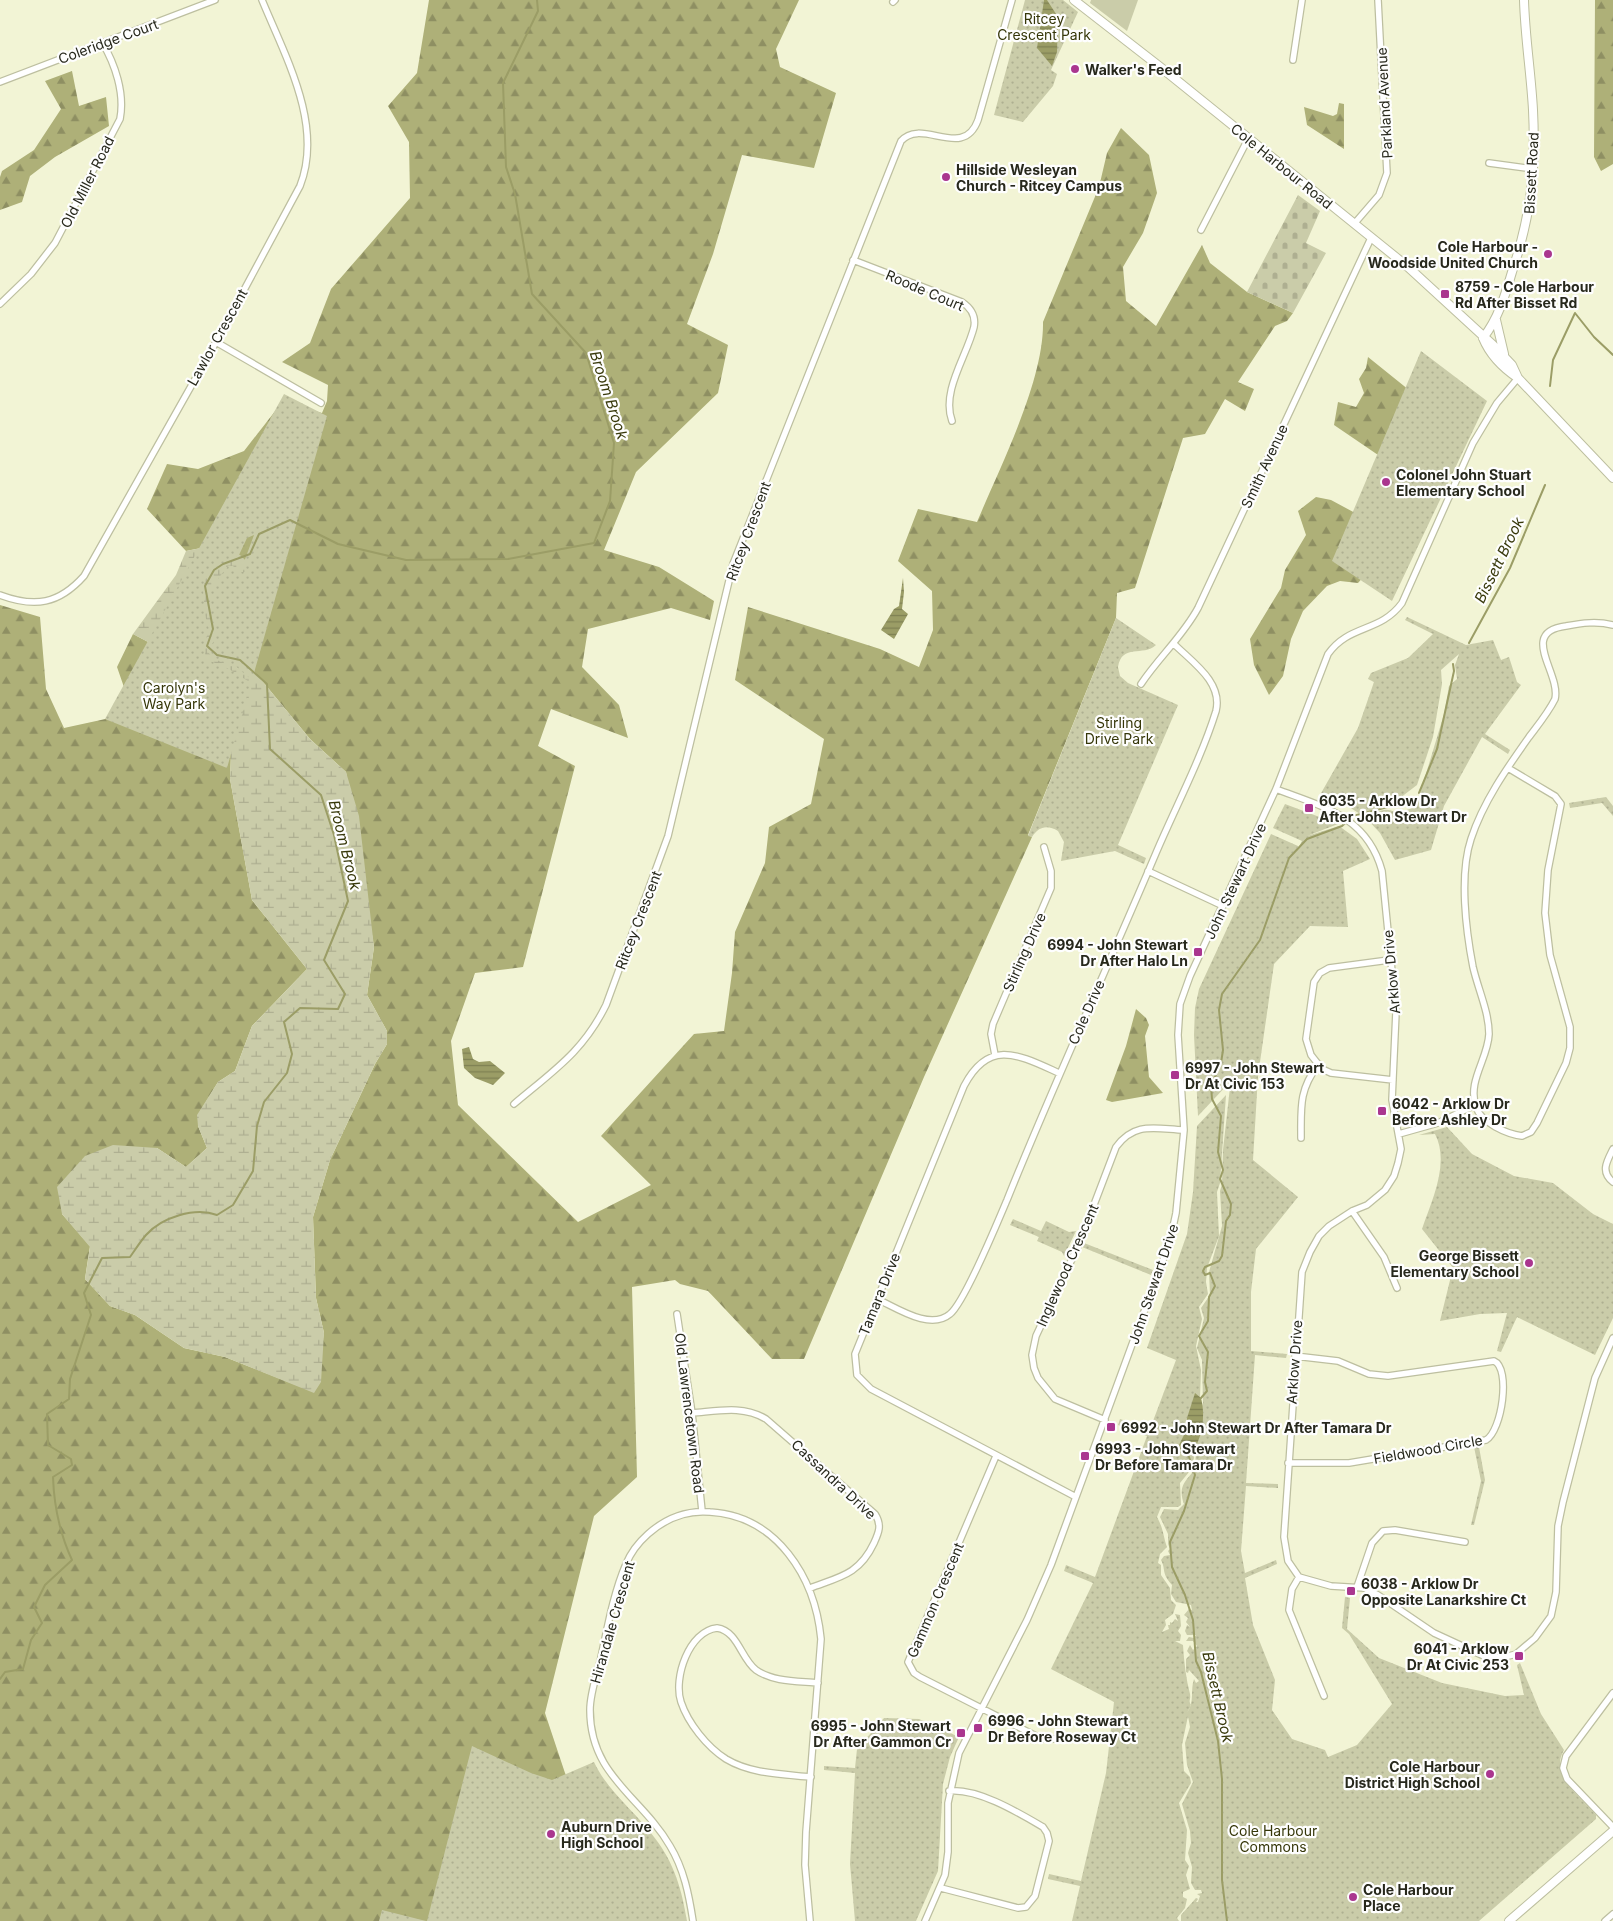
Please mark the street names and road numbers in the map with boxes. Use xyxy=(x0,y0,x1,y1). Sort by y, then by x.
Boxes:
street label: Coleridge Court xyxy=(56,15,161,67)
street label: Parkland Avenue xyxy=(1373,47,1395,159)
street label: Cole Harbour Road xyxy=(1228,120,1336,212)
street label: Bissett Road xyxy=(1520,132,1542,214)
street label: Old Miller Road xyxy=(57,133,117,231)
street label: Roode Court xyxy=(883,266,967,314)
street label: Lawlor Crescent xyxy=(183,285,251,388)
street label: Smith Avenue xyxy=(1237,421,1291,511)
street label: Ritcey Crescent xyxy=(722,479,774,583)
street label: John Stewart Drive xyxy=(1201,820,1269,942)
street label: Ritcey Crescent xyxy=(611,868,665,972)
street label: Stirling Drive xyxy=(999,910,1049,994)
street label: Arklow Drive xyxy=(1379,929,1403,1015)
street label: Cole Drive xyxy=(1064,977,1108,1047)
street label: Inglewood Crescent xyxy=(1032,1201,1102,1329)
street label: John Stewart Drive xyxy=(1124,1222,1182,1346)
street label: Tamara Drive xyxy=(855,1250,903,1338)
street label: Arklow Drive xyxy=(1283,1319,1305,1405)
street label: Old Lawrencetown Road xyxy=(672,1332,708,1494)
street label: Fieldwood Circle xyxy=(1372,1431,1484,1467)
street label: Cassandra Drive xyxy=(788,1435,880,1523)
street label: Gammon Crescent xyxy=(903,1540,967,1660)
street label: Hirandale Crescent xyxy=(586,1558,638,1685)

